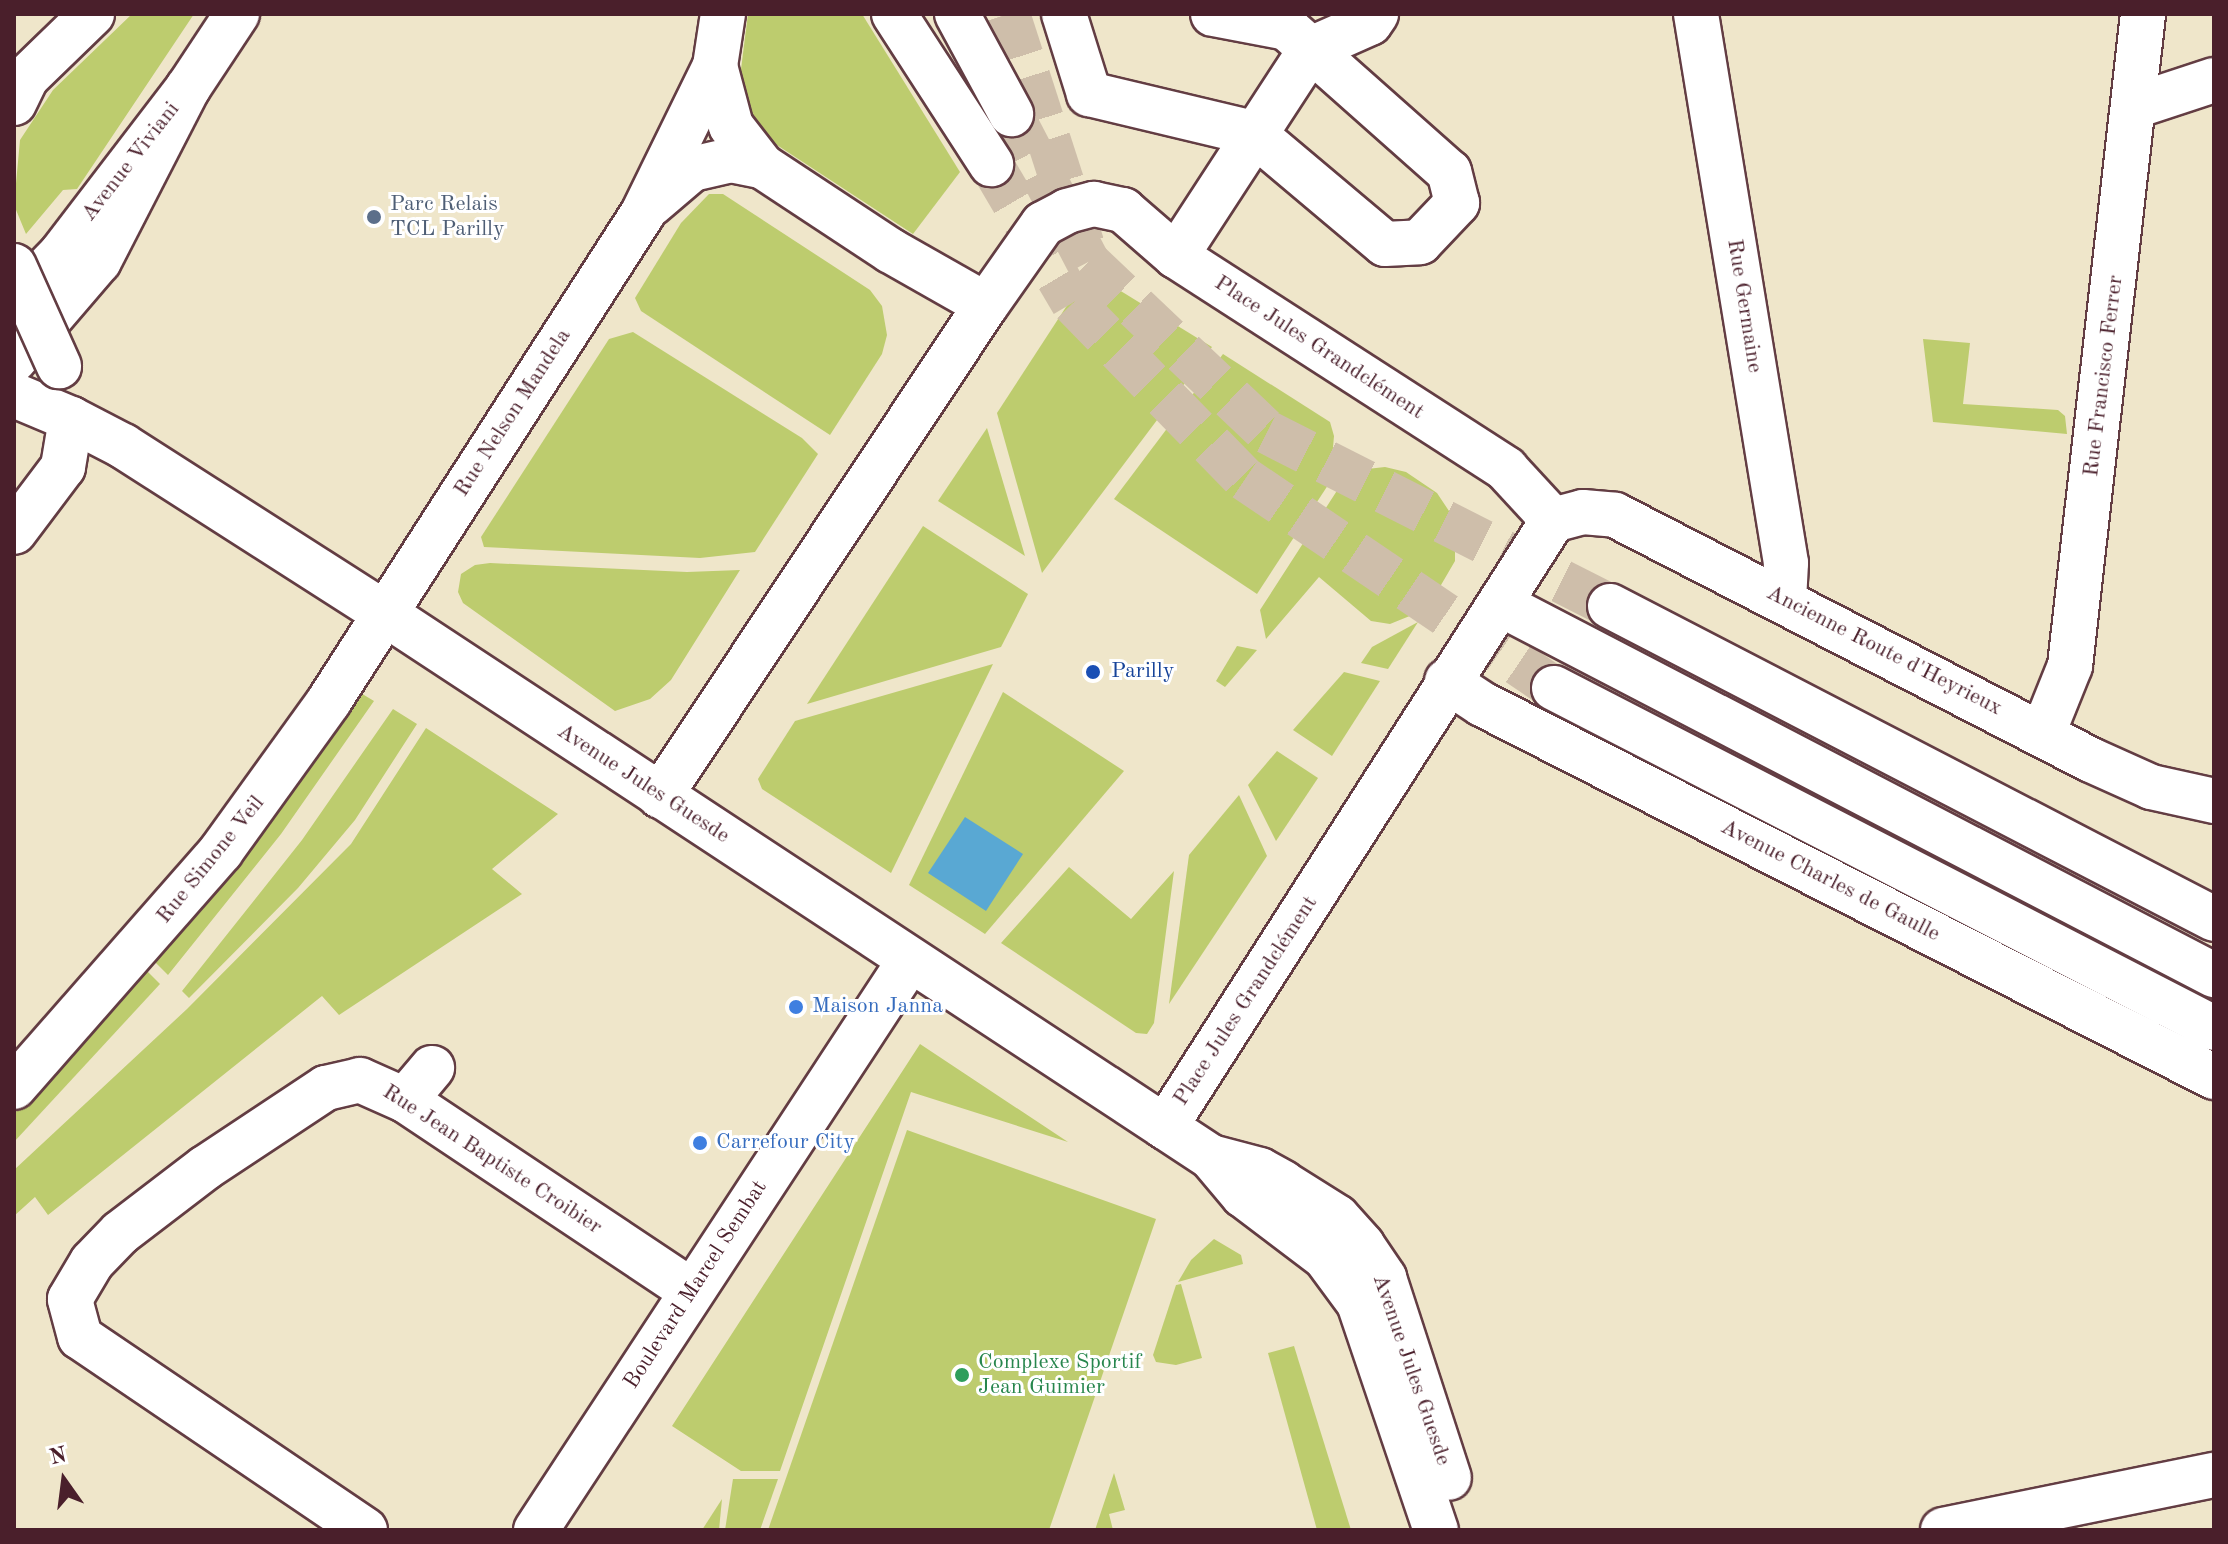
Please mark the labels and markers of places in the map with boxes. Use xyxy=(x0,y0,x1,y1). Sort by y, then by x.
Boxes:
place label: Parc Relais TCL Parilly xyxy=(390,191,505,242)
marker: Parc Relais TCL Parilly xyxy=(365,208,383,226)
place label: Parilly xyxy=(1111,659,1174,685)
marker: Parilly xyxy=(1082,661,1104,683)
place label: Maison Janna xyxy=(812,994,943,1020)
marker: Maison Janna xyxy=(787,998,805,1016)
place label: Carrefour City xyxy=(716,1130,855,1156)
marker: Carrefour City xyxy=(691,1134,709,1152)
place label: Complexe Sportif Jean Guimier xyxy=(978,1349,1142,1400)
marker: Complexe Sportif Jean Guimier xyxy=(953,1366,971,1384)

